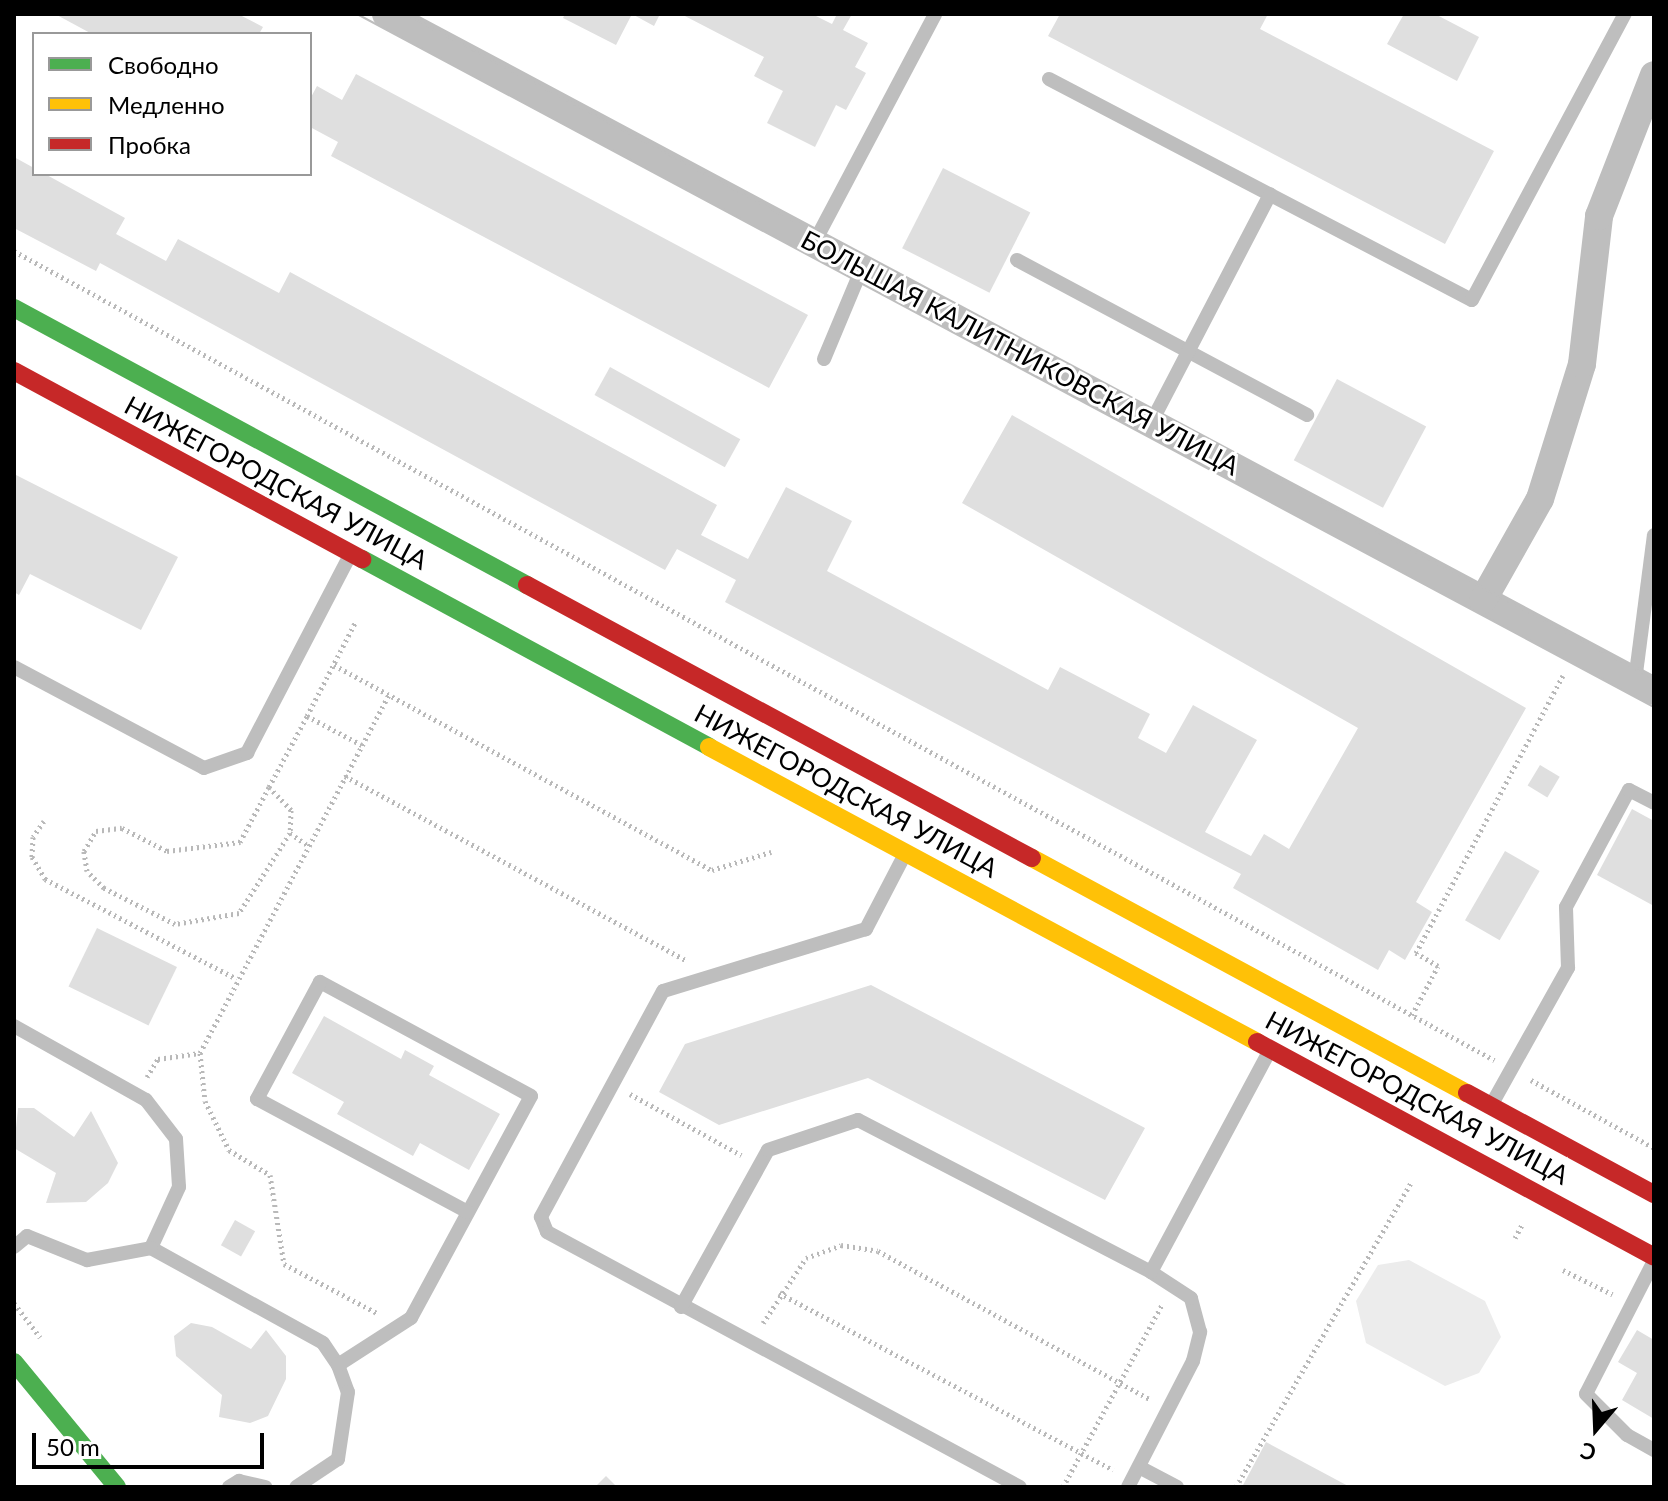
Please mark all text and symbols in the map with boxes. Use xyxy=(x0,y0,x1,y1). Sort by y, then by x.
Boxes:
legend xyxy=(32,32,312,176)
text: Свободно xyxy=(108,50,219,79)
text: Медленно xyxy=(108,90,225,119)
text: Пробка xyxy=(108,130,191,159)
street label: БОЛЬШАЯ КАЛИТНИКОВСКАЯ УЛИЦА xyxy=(796,224,1244,482)
street label: НИЖЕГОРОДСКАЯ УЛИЦА xyxy=(119,390,433,576)
street label: НИЖЕГОРОДСКАЯ УЛИЦА xyxy=(689,698,1003,884)
street label: НИЖЕГОРОДСКАЯ УЛИЦА xyxy=(1260,1005,1574,1191)
north arrow xyxy=(1556,1389,1636,1469)
scale bar xyxy=(36,1417,268,1467)
text: 50 m xyxy=(46,1432,100,1461)
text: С xyxy=(1577,1437,1599,1467)

